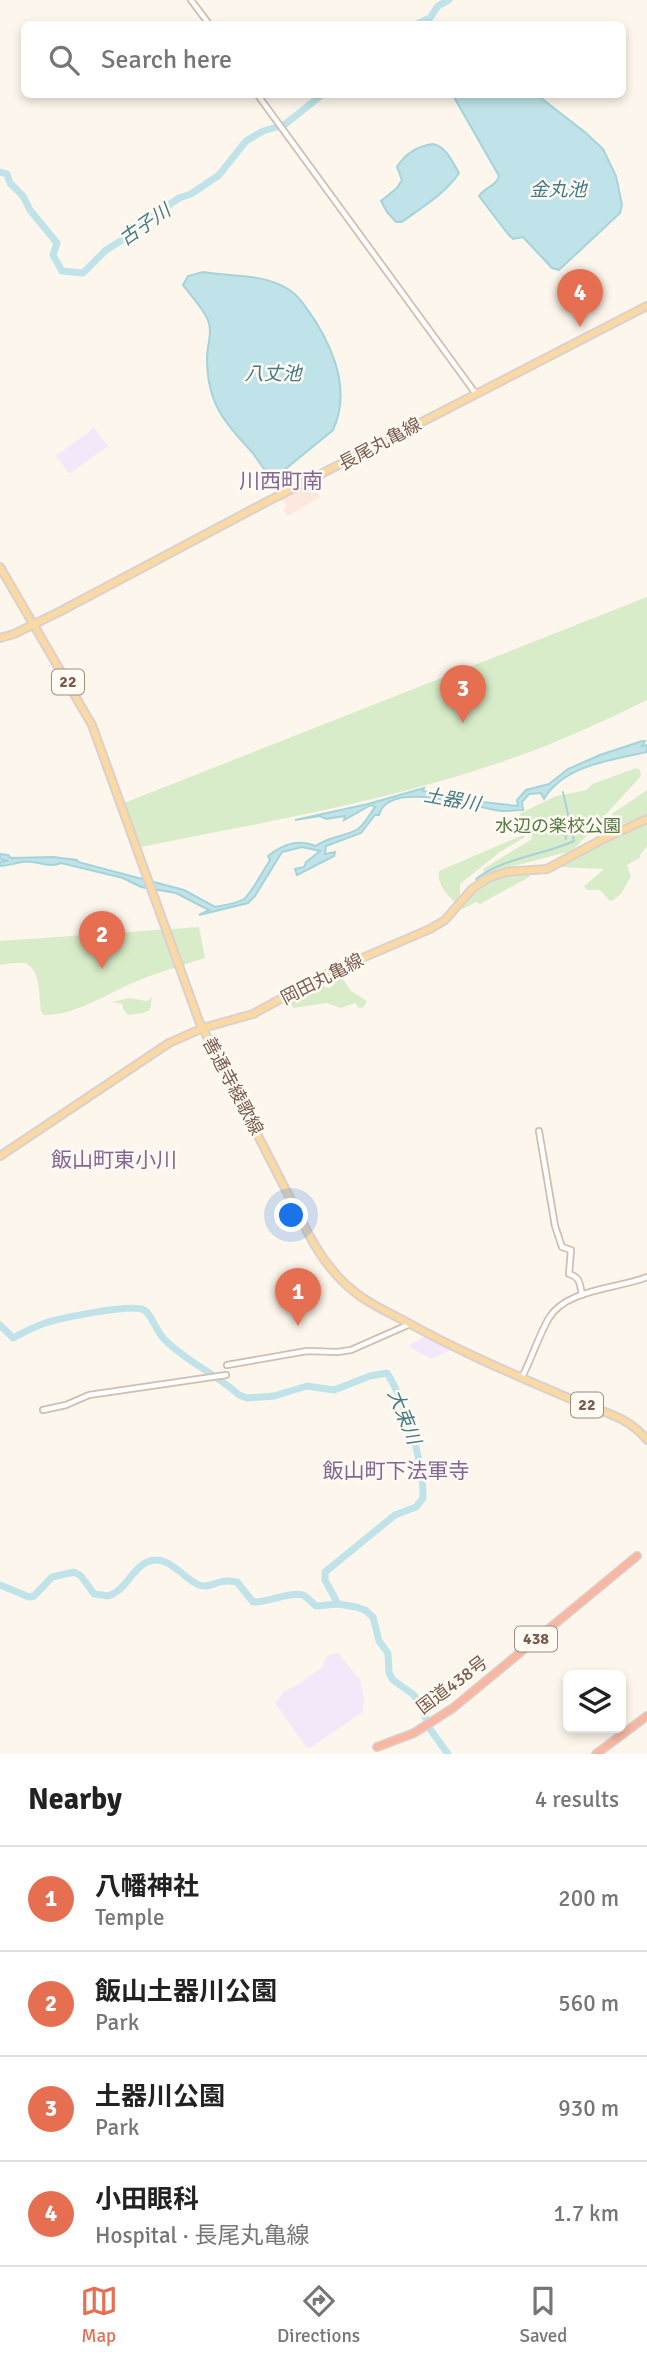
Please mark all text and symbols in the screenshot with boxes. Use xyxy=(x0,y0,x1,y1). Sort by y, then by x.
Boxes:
search box xyxy=(21,21,626,98)
icon: search xyxy=(45,41,83,79)
text: Search here xyxy=(101,44,232,76)
water label: 金丸池 xyxy=(529,178,588,202)
water label: 古子川 xyxy=(115,198,177,251)
pin: 4 xyxy=(557,269,603,327)
water label: 八丈池 xyxy=(244,362,303,386)
street label: 長尾丸亀線 xyxy=(335,413,425,475)
district label: 川西町南 xyxy=(239,468,323,494)
pin: 3 xyxy=(440,665,486,723)
road number: 22 xyxy=(52,670,84,694)
water label: 土器川 xyxy=(422,783,484,817)
park label: 水辺の楽校公園 xyxy=(495,815,621,837)
pin: 2 xyxy=(79,911,125,969)
street label: 岡田丸亀線 xyxy=(277,949,367,1009)
street label: 善通寺綾歌線 xyxy=(198,1033,268,1139)
district label: 飯山町東小川 xyxy=(51,1147,177,1173)
your location xyxy=(274,1198,308,1232)
pin: 1 xyxy=(275,1268,321,1326)
water label: 大束川 xyxy=(382,1386,427,1450)
road number: 22 xyxy=(571,1392,603,1418)
district label: 飯山町下法軍寺 xyxy=(323,1458,470,1484)
road number: 438 xyxy=(515,1626,557,1652)
street label: 国道438号 xyxy=(412,1651,492,1719)
map controls xyxy=(563,1670,626,1733)
button: layers xyxy=(563,1670,626,1733)
text: Nearby xyxy=(28,1781,122,1818)
text: 4 results xyxy=(535,1785,619,1814)
text: 八幡神社 xyxy=(95,1871,199,1903)
text: 1 xyxy=(45,1884,57,1913)
text: 200 m xyxy=(558,1884,619,1913)
text: Temple xyxy=(95,1903,164,1932)
text: 飯山土器川公園 xyxy=(95,1976,277,2008)
text: 2 xyxy=(45,1989,57,2018)
text: 560 m xyxy=(558,1989,619,2018)
text: Park xyxy=(95,2008,139,2037)
text: 土器川公園 xyxy=(95,2081,225,2113)
text: 3 xyxy=(45,2094,57,2123)
text: 930 m xyxy=(558,2094,619,2123)
text: Park xyxy=(95,2113,139,2142)
text: 小田眼科 xyxy=(95,2184,199,2216)
text: 4 xyxy=(45,2199,57,2228)
text: 1.7 km xyxy=(553,2199,619,2228)
text: Hospital · 長尾丸亀線 xyxy=(95,2221,309,2250)
tab: Map xyxy=(80,2282,118,2348)
tab: Directions xyxy=(277,2282,360,2348)
tab: Saved xyxy=(519,2282,567,2348)

